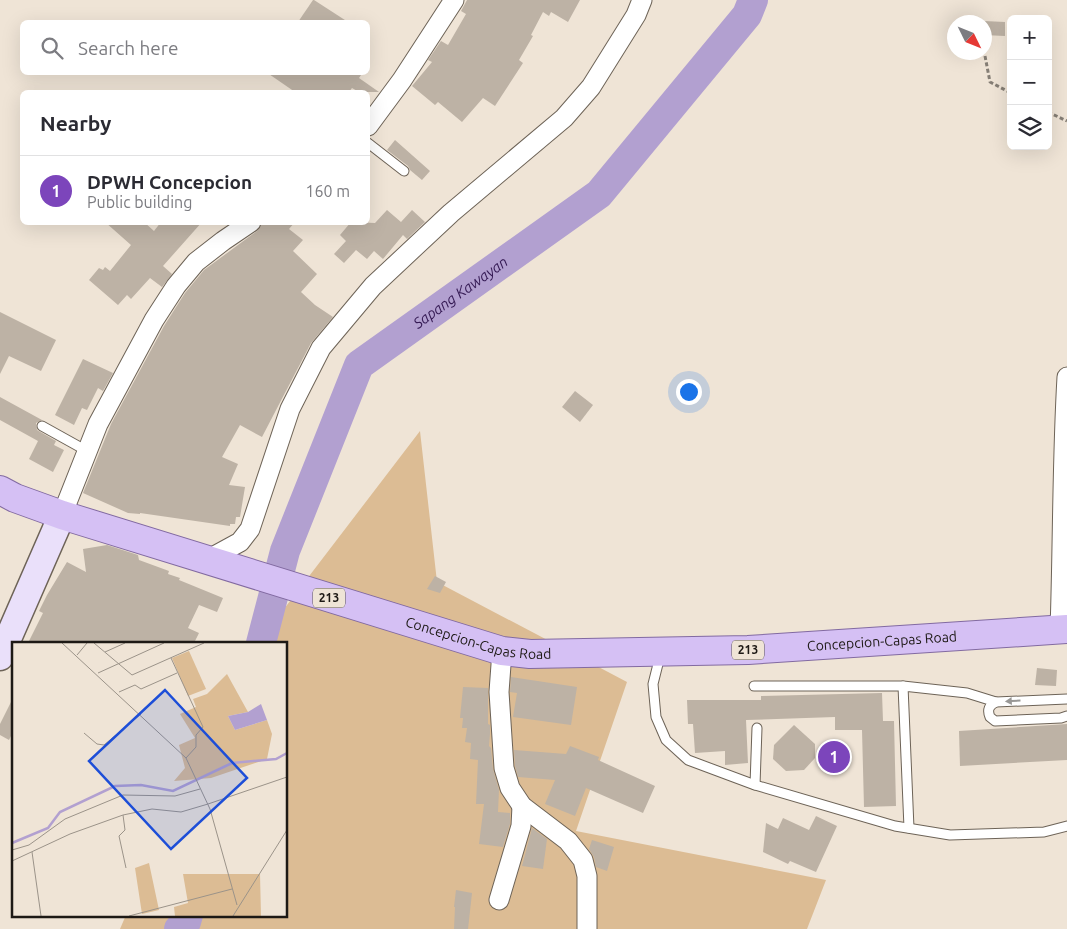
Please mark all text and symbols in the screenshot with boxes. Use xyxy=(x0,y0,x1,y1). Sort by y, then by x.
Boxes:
north arrow xyxy=(947,15,992,60)
map controls xyxy=(1007,15,1052,150)
button: + xyxy=(1007,15,1052,60)
search box xyxy=(20,20,370,75)
icon: search xyxy=(38,34,66,62)
text: Search here xyxy=(78,37,178,59)
button: − xyxy=(1007,60,1052,105)
button: layers xyxy=(1007,105,1052,150)
text: Nearby xyxy=(40,111,111,135)
text: DPWH Concepcion xyxy=(87,171,252,193)
text: 1 xyxy=(51,182,61,200)
text: 160 m xyxy=(305,182,350,200)
text: Public building xyxy=(87,193,192,211)
water label: Sapang Kawayan xyxy=(409,253,511,332)
your location xyxy=(676,379,702,405)
road number: 213 xyxy=(313,588,345,608)
street label: Concepcion-Capas Road xyxy=(403,614,552,662)
street label: Concepcion-Capas Road xyxy=(807,628,957,654)
road number: 213 xyxy=(732,640,764,660)
inset map xyxy=(12,642,288,916)
one-way arrow xyxy=(1005,697,1021,705)
pin: 1 xyxy=(818,738,850,776)

